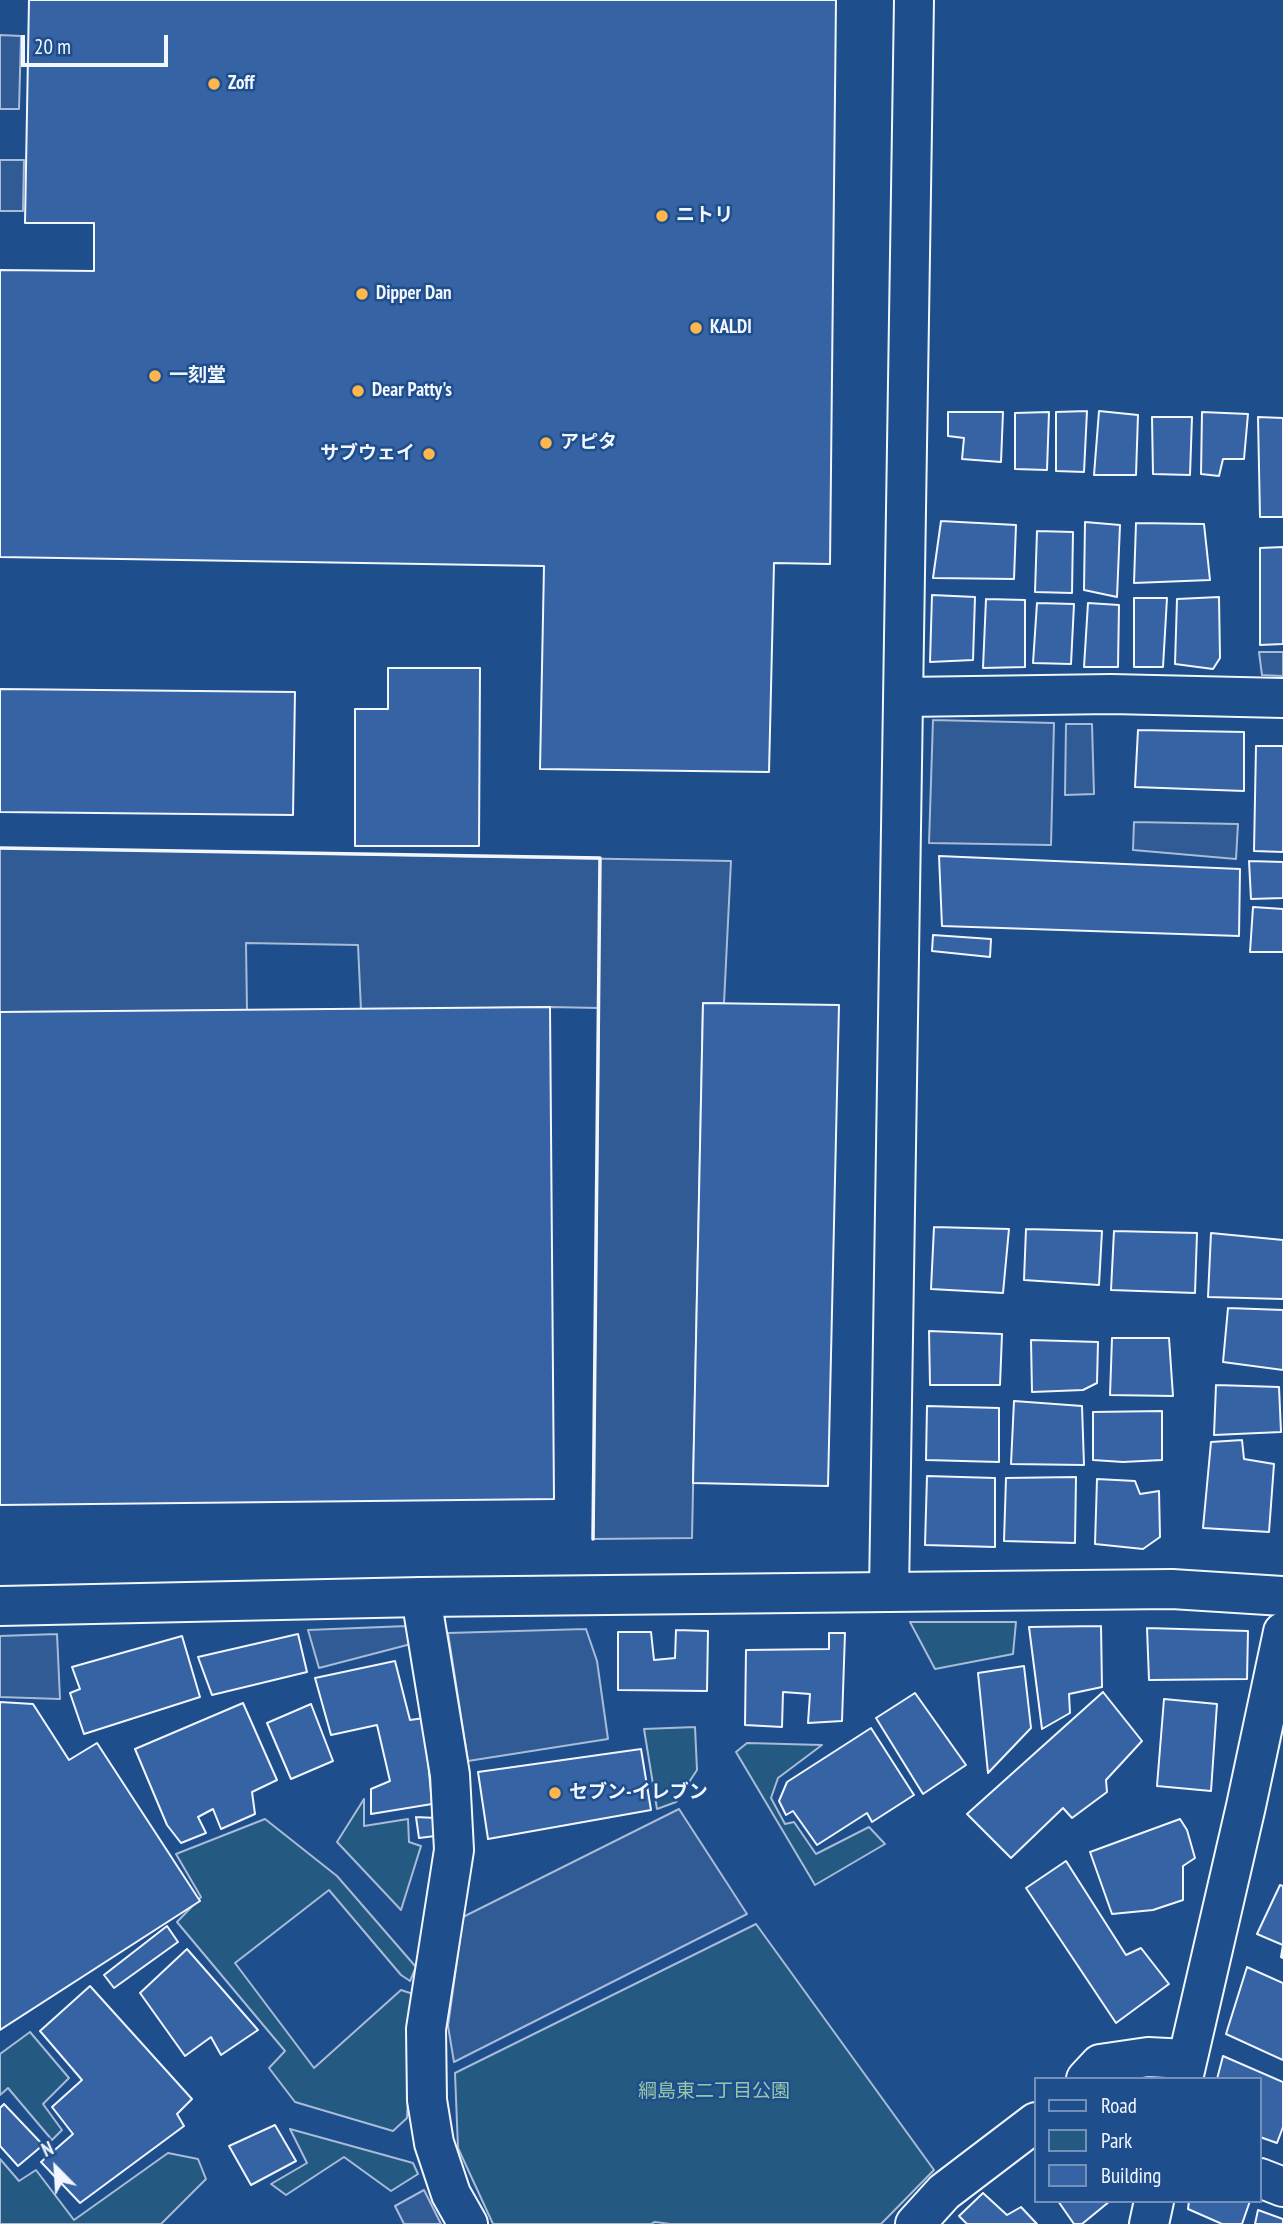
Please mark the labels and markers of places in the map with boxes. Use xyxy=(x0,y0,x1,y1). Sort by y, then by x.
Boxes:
place label: Zoff xyxy=(228,73,254,95)
marker: Zoff xyxy=(206,76,222,92)
place label: ニトリ xyxy=(676,205,733,227)
marker: ニトリ xyxy=(654,208,670,224)
place label: Dipper Dan xyxy=(376,283,452,305)
marker: Dipper Dan xyxy=(354,286,370,302)
place label: KALDI xyxy=(710,317,752,339)
marker: KALDI xyxy=(688,320,704,336)
place label: 一刻堂 xyxy=(169,365,226,387)
marker: 一刻堂 xyxy=(147,368,163,384)
place label: Dear Patty's xyxy=(372,380,452,402)
marker: Dear Patty's xyxy=(350,383,366,399)
place label: アピタ xyxy=(560,432,617,454)
marker: アピタ xyxy=(538,435,554,451)
place label: サブウェイ xyxy=(320,443,415,465)
marker: サブウェイ xyxy=(421,446,437,462)
place label: セブン-イレブン xyxy=(569,1782,708,1804)
marker: セブン-イレブン xyxy=(547,1785,563,1801)

